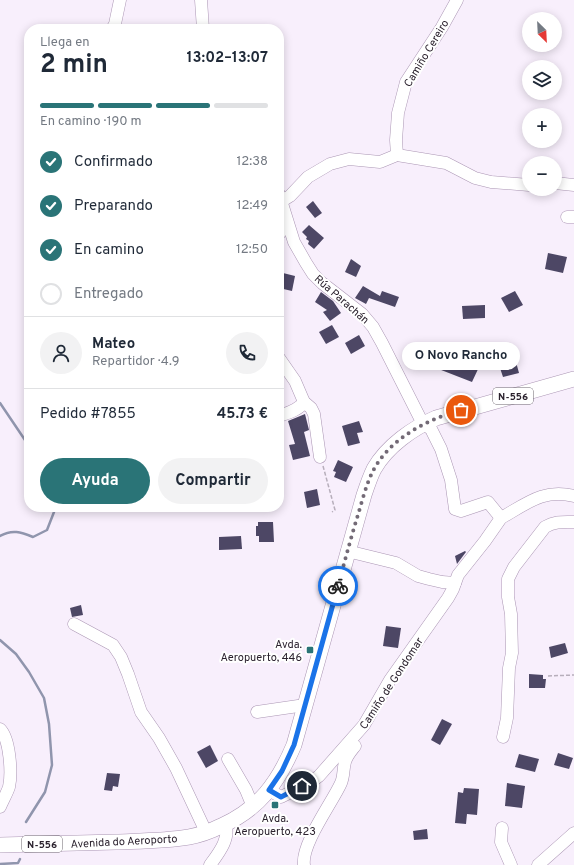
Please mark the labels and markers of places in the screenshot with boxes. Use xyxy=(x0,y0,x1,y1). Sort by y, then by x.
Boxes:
callout: O Novo Rancho xyxy=(402,342,520,370)
pin xyxy=(444,393,478,427)
place label: Avda. Aeropuerto, 446 xyxy=(220,638,302,665)
marker: Avda. Aeropuerto, 446 xyxy=(305,645,315,655)
pin xyxy=(285,769,319,803)
marker: Avda. Aeropuerto, 423 xyxy=(270,800,280,810)
place label: Avda. Aeropuerto, 423 xyxy=(234,812,316,839)

